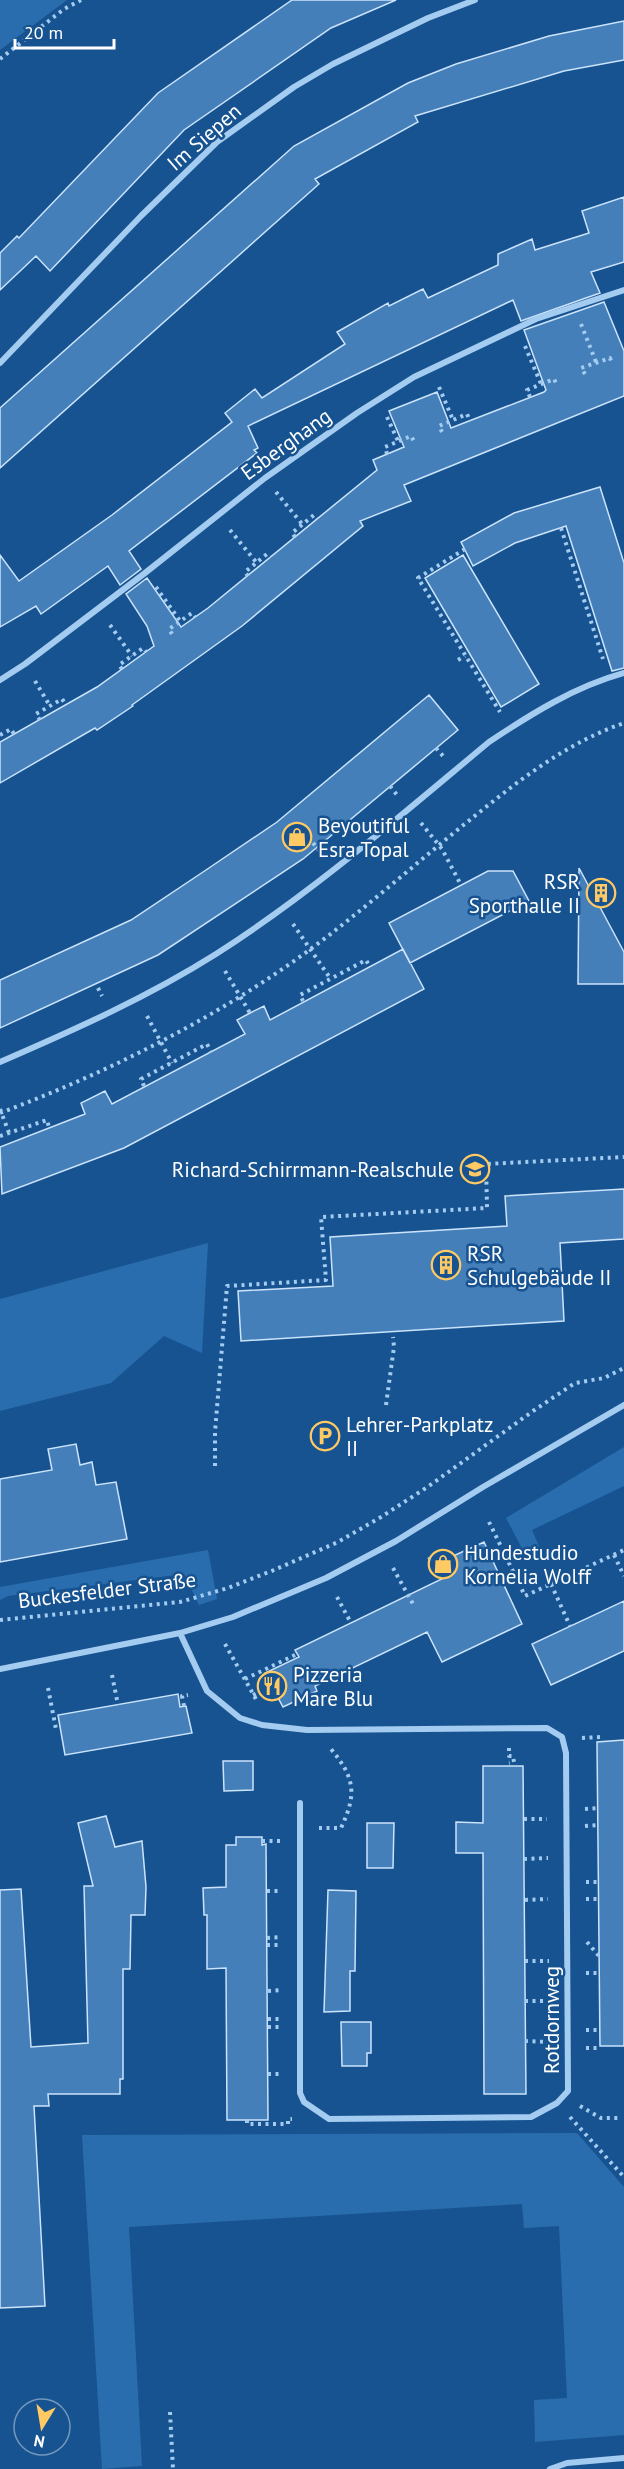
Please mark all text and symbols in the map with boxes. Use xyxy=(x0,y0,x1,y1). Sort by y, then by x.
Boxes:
scale bar xyxy=(15,12,114,50)
text: 20 m xyxy=(24,21,63,44)
street label: Im Siepen xyxy=(161,97,247,177)
street label: Esberghang xyxy=(236,402,336,486)
place label: Beyoutiful Esra Topal xyxy=(318,812,410,863)
shop icon: Beyoutiful Esra Topal xyxy=(281,821,313,853)
place label: RSR Sporthalle II xyxy=(469,868,580,919)
building icon: RSR Sporthalle II xyxy=(585,877,617,909)
school or university icon: Richard-Schirrmann-Realschule xyxy=(459,1153,491,1185)
place label: Richard-Schirrmann-Realschule xyxy=(172,1156,454,1183)
place label: RSR Schulgebäude II xyxy=(467,1240,611,1291)
building icon: RSR Schulgebäude II xyxy=(430,1249,462,1281)
place label: Lehrer-Parkplatz II xyxy=(346,1411,493,1462)
parking icon: Lehrer-Parkplatz II xyxy=(309,1420,341,1452)
place label: Hundestudio Kornelia Wolff xyxy=(464,1539,592,1590)
shop icon: Hundestudio Kornelia Wolff xyxy=(427,1548,459,1580)
street label: Buckesfelder Straße xyxy=(16,1566,198,1614)
place label: Pizzeria Mare Blu xyxy=(293,1661,373,1712)
restaurant icon: Pizzeria Mare Blu xyxy=(256,1670,288,1702)
street label: Rotdornweg xyxy=(538,1966,565,2074)
north arrow xyxy=(12,2397,72,2457)
text: N xyxy=(32,2431,46,2453)

